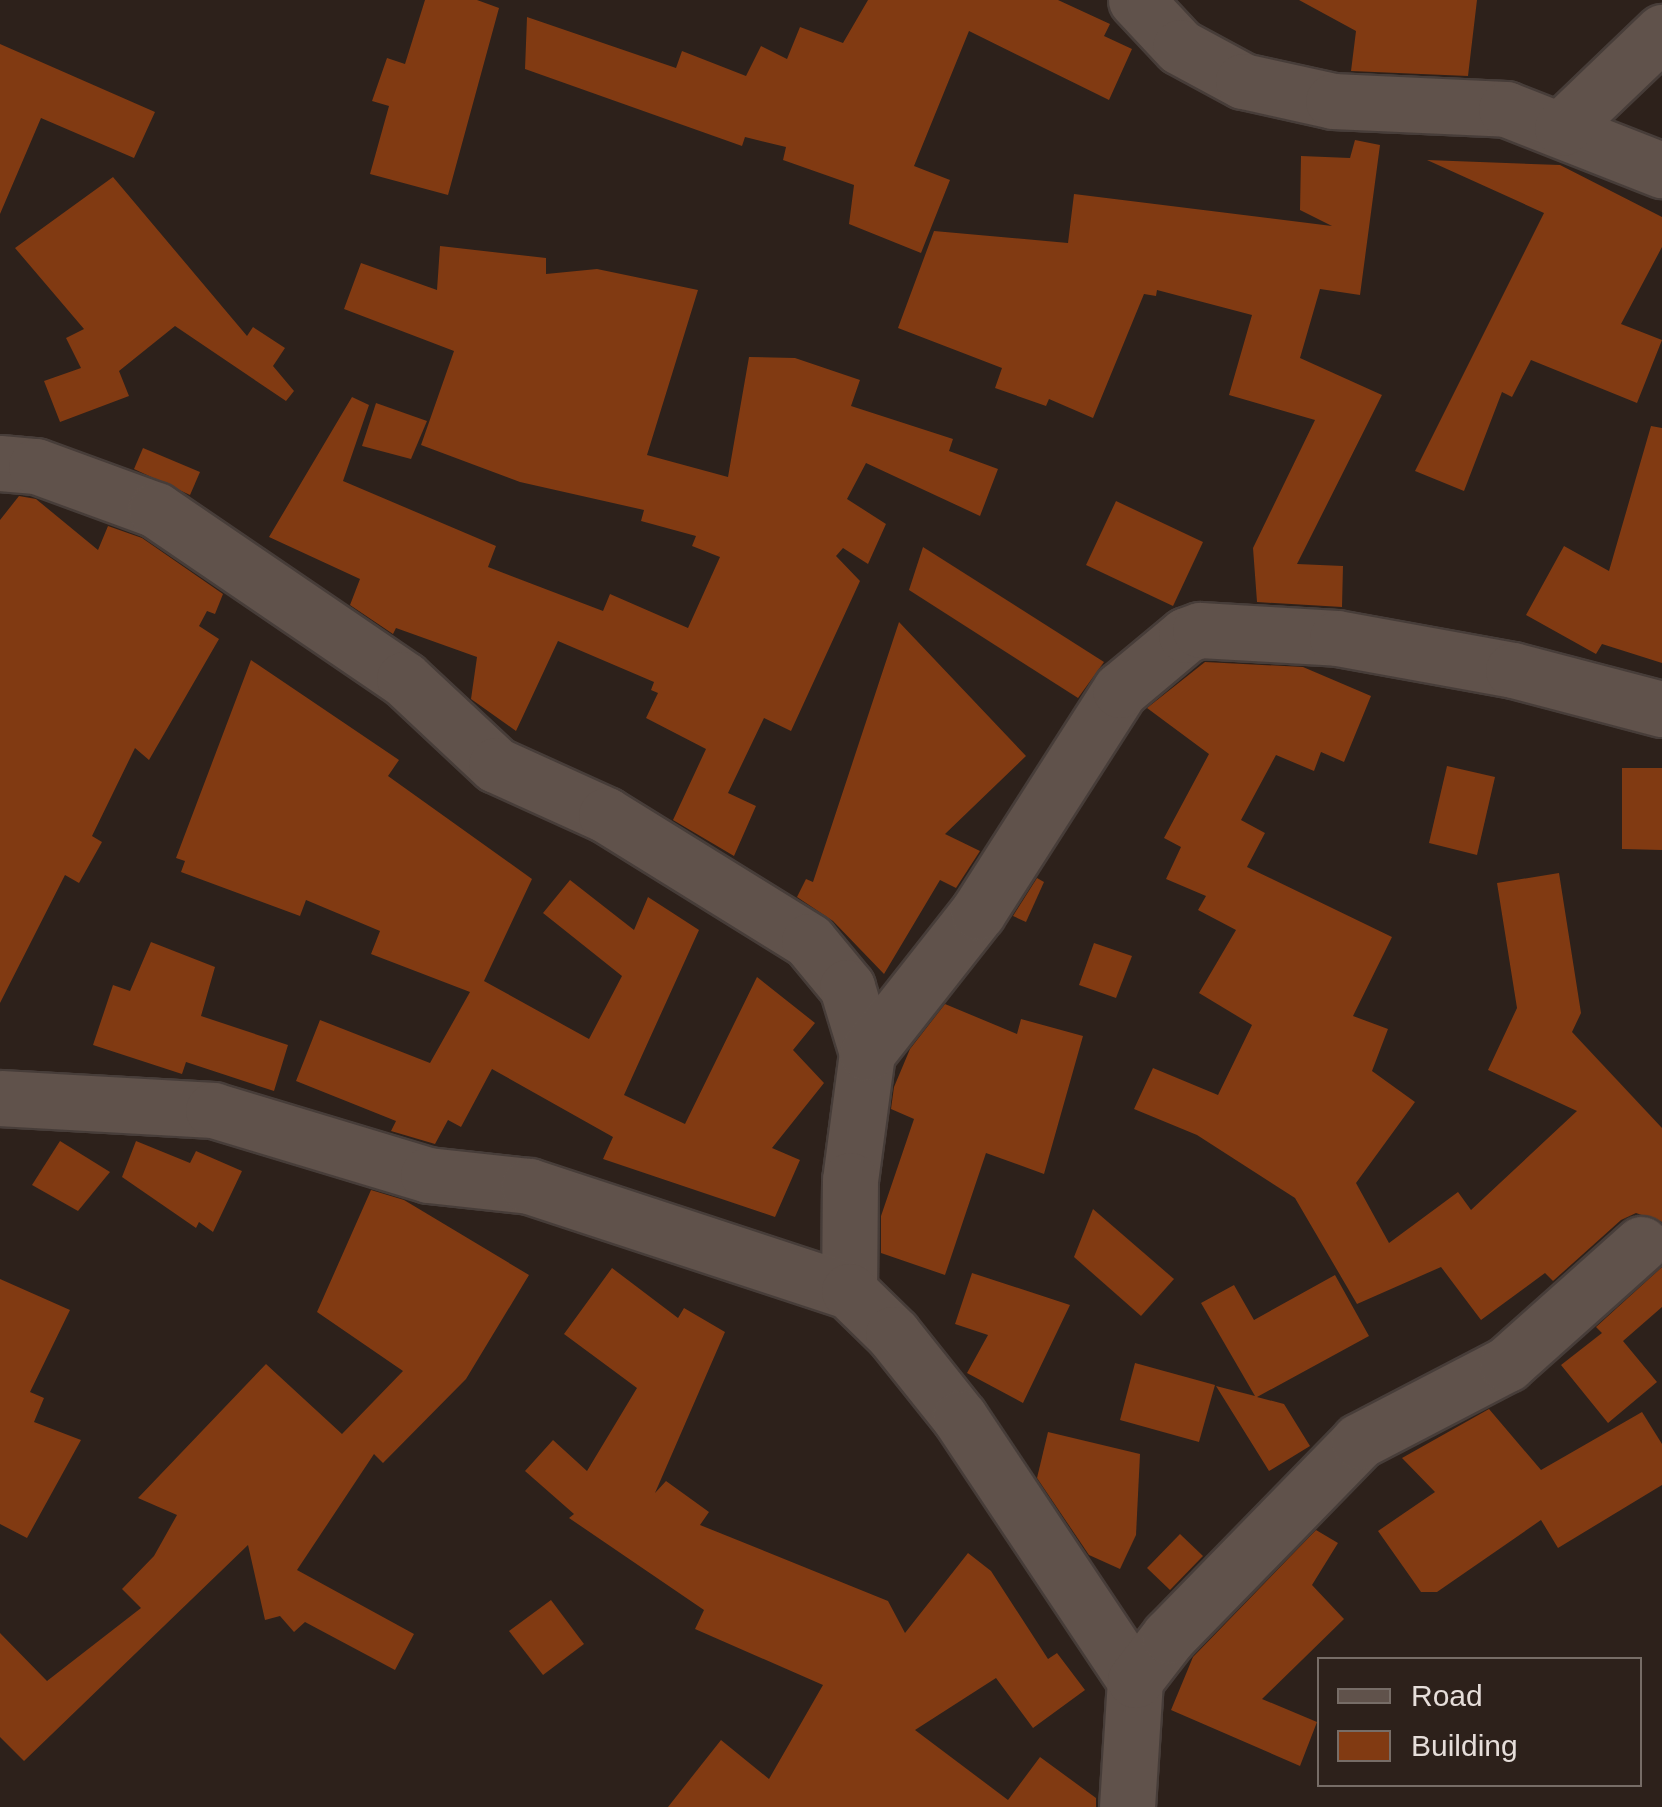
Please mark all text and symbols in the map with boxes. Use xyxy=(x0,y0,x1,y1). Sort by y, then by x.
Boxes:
legend xyxy=(1317,1657,1642,1787)
text: Road xyxy=(1411,1679,1483,1712)
text: Building xyxy=(1411,1729,1518,1762)

